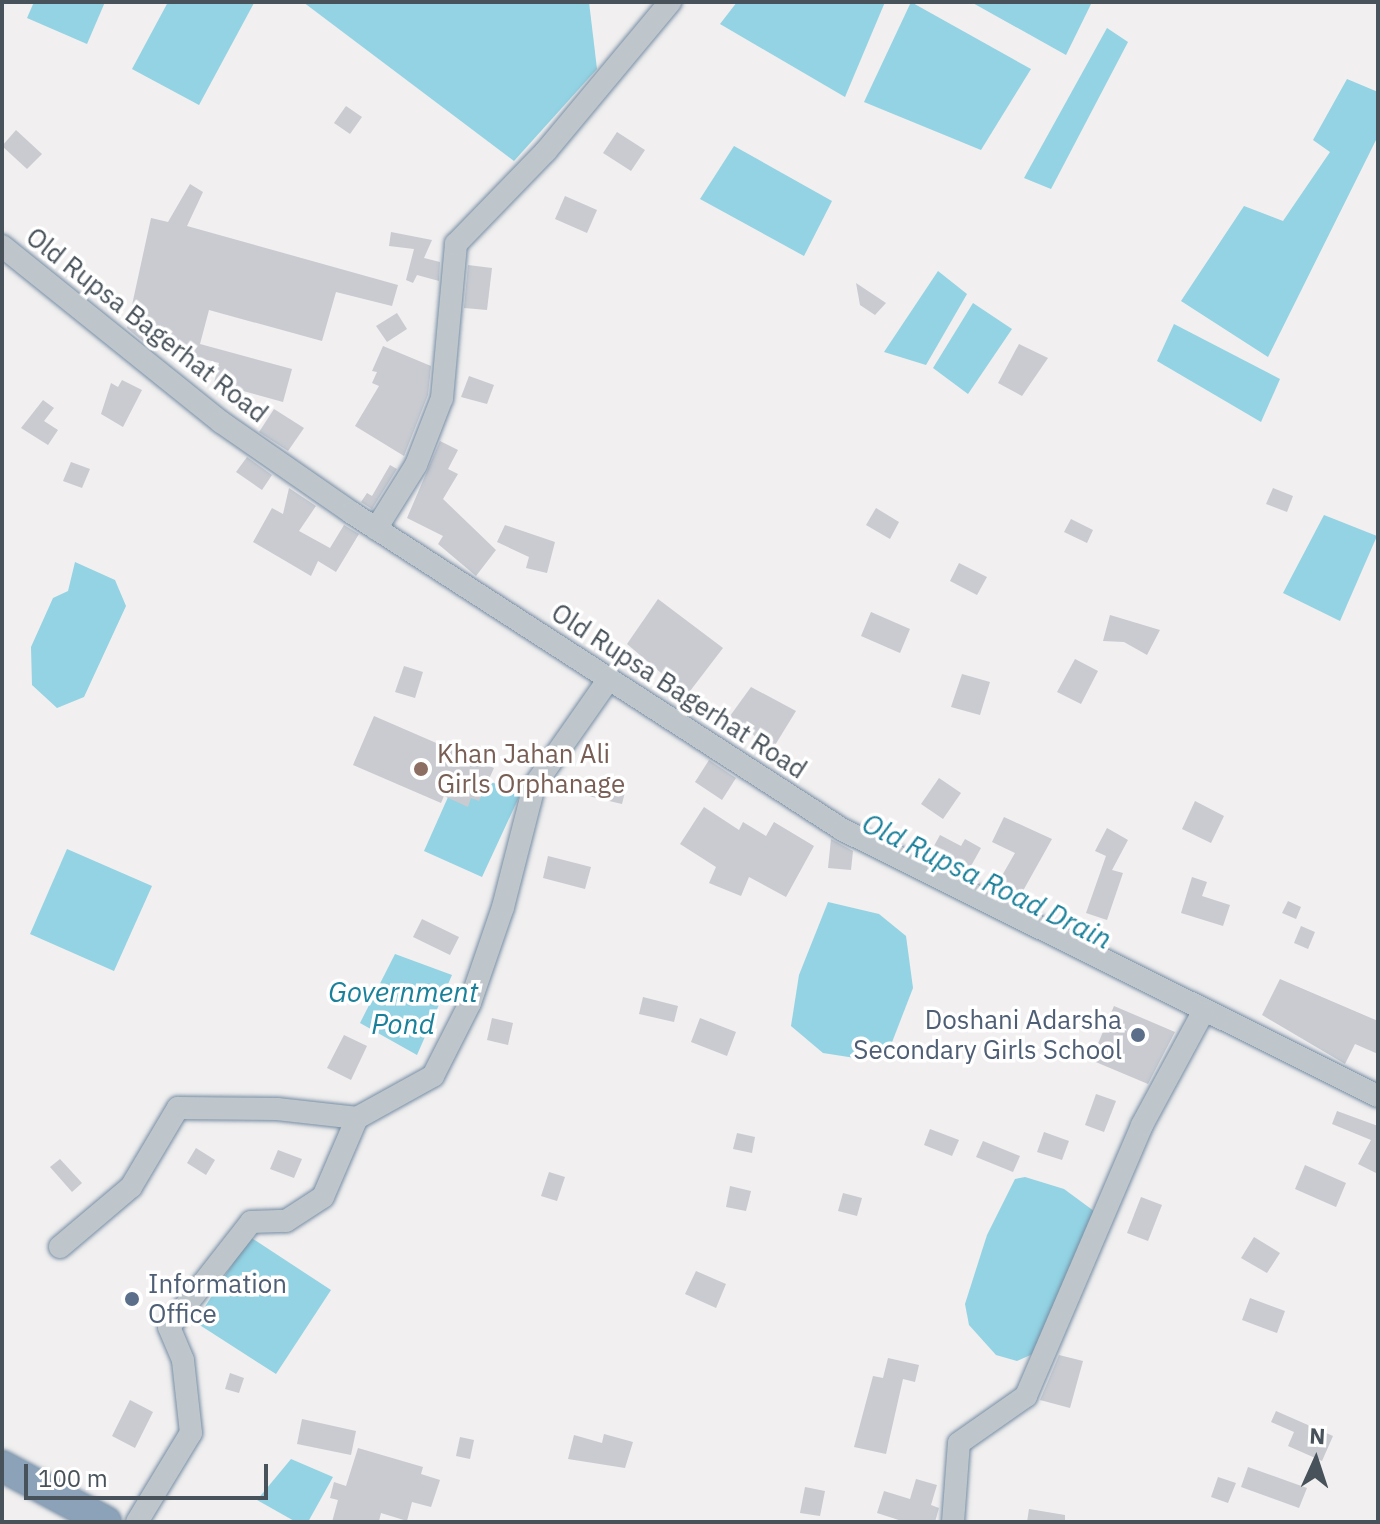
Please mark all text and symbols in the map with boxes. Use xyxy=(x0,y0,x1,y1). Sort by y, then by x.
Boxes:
street label: Old Rupsa Bagerhat Road xyxy=(20,221,274,429)
street label: Old Rupsa Bagerhat Road xyxy=(546,597,812,785)
place label: Khan Jahan Ali Girls Orphanage xyxy=(437,738,625,800)
marker: Khan Jahan Ali Girls Orphanage xyxy=(412,760,430,778)
water label: Old Rupsa Road Drain xyxy=(857,806,1117,956)
water label: Government Pond xyxy=(328,975,478,1041)
place label: Doshani Adarsha Secondary Girls School xyxy=(853,1004,1122,1066)
marker: Doshani Adarsha Secondary Girls School xyxy=(1129,1026,1147,1044)
place label: Information Office xyxy=(148,1268,287,1330)
marker: Information Office xyxy=(123,1290,141,1308)
north arrow xyxy=(1276,1420,1356,1500)
text: N xyxy=(1309,1421,1326,1450)
scale bar xyxy=(28,1448,272,1498)
text: 100 m xyxy=(38,1462,108,1494)

